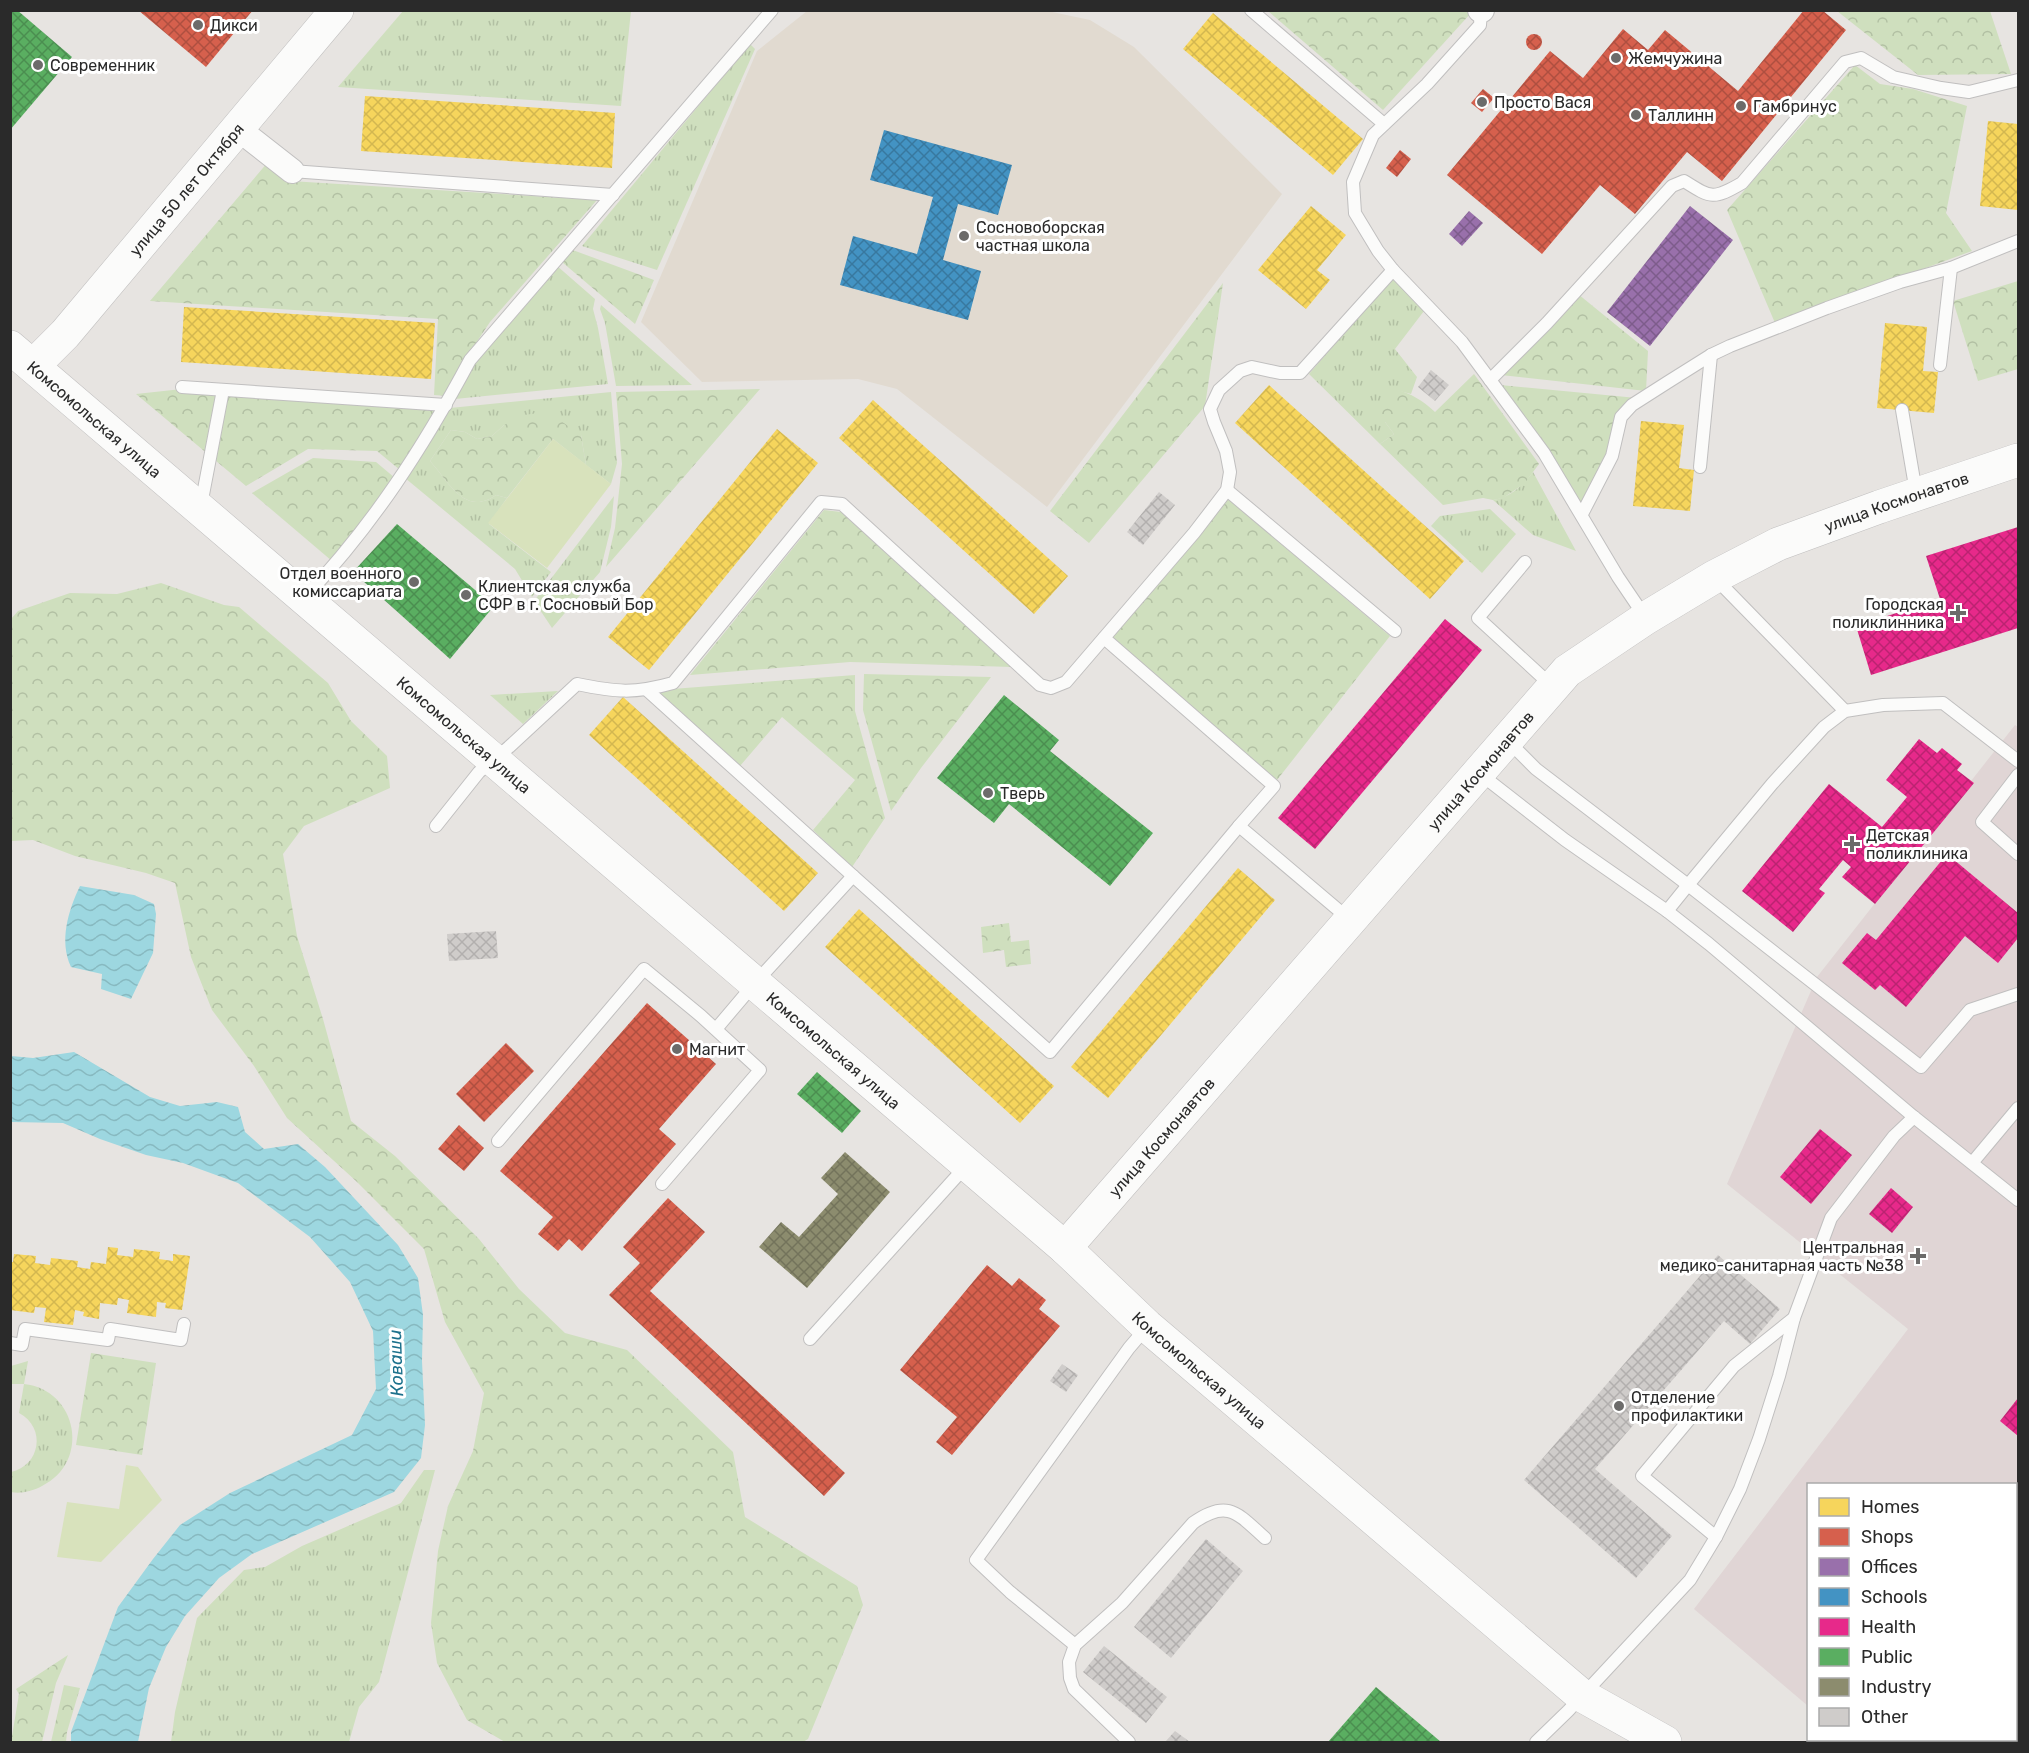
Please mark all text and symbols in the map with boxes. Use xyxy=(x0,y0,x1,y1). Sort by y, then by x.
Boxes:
place label: Дикси xyxy=(210,16,258,35)
marker: Дикси xyxy=(191,18,205,32)
place label: Жемчужина xyxy=(1628,49,1722,68)
marker: Жемчужина xyxy=(1609,51,1623,65)
place label: Современник xyxy=(50,56,155,75)
marker: Современник xyxy=(31,58,45,72)
place label: Просто Вася xyxy=(1494,93,1591,112)
marker: Просто Вася xyxy=(1475,95,1489,109)
place label: Гамбринус xyxy=(1753,97,1837,116)
marker: Гамбринус xyxy=(1734,99,1748,113)
place label: Таллинн xyxy=(1648,106,1714,125)
marker: Таллинн xyxy=(1629,108,1643,122)
street label: улица 50 лет Октября xyxy=(125,119,248,260)
place label: Сосновоборская частная школа xyxy=(976,218,1105,255)
marker: Сосновоборская частная школа xyxy=(957,229,971,243)
street label: Комсомольская улица xyxy=(24,357,165,482)
street label: улица Космонавтов xyxy=(1821,468,1971,536)
place label: Отдел военного комиссариата xyxy=(280,564,402,601)
marker: Отдел военного комиссариата xyxy=(407,575,421,589)
place label: Клиентская служба СФР в г. Сосновый Бор xyxy=(478,577,653,614)
marker: Клиентская служба СФР в г. Сосновый Бор xyxy=(459,588,473,602)
place label: Городская поликлинника xyxy=(1832,595,1944,632)
marker: Городская поликлинника xyxy=(1949,604,1967,622)
street label: Комсомольская улица xyxy=(393,672,535,797)
street label: улица Космонавтов xyxy=(1423,707,1537,834)
place label: Тверь xyxy=(1000,784,1045,803)
marker: Тверь xyxy=(981,786,995,800)
place label: Детская поликлиника xyxy=(1866,826,1968,863)
marker: Детская поликлиника xyxy=(1843,835,1861,853)
street label: Комсомольская улица xyxy=(763,988,904,1113)
place label: Магнит xyxy=(689,1040,745,1059)
marker: Магнит xyxy=(670,1042,684,1056)
street label: улица Космонавтов xyxy=(1104,1074,1218,1201)
place label: Центральная медико-санитарная часть №38 xyxy=(1660,1238,1904,1275)
marker: Центральная медико-санитарная часть №38 xyxy=(1909,1247,1927,1265)
street label: Комсомольская улица xyxy=(1128,1308,1270,1433)
water label: Коваши xyxy=(384,1329,408,1397)
place label: Отделение профилактики xyxy=(1631,1388,1743,1425)
marker: Отделение профилактики xyxy=(1612,1399,1626,1413)
legend xyxy=(1807,1483,2017,1741)
text: Homes xyxy=(1861,1496,1919,1518)
text: Shops xyxy=(1861,1526,1913,1548)
text: Offices xyxy=(1861,1556,1918,1578)
text: Schools xyxy=(1861,1586,1927,1608)
text: Health xyxy=(1861,1616,1916,1638)
text: Public xyxy=(1861,1646,1913,1668)
text: Industry xyxy=(1861,1676,1931,1698)
text: Other xyxy=(1861,1706,1908,1728)

